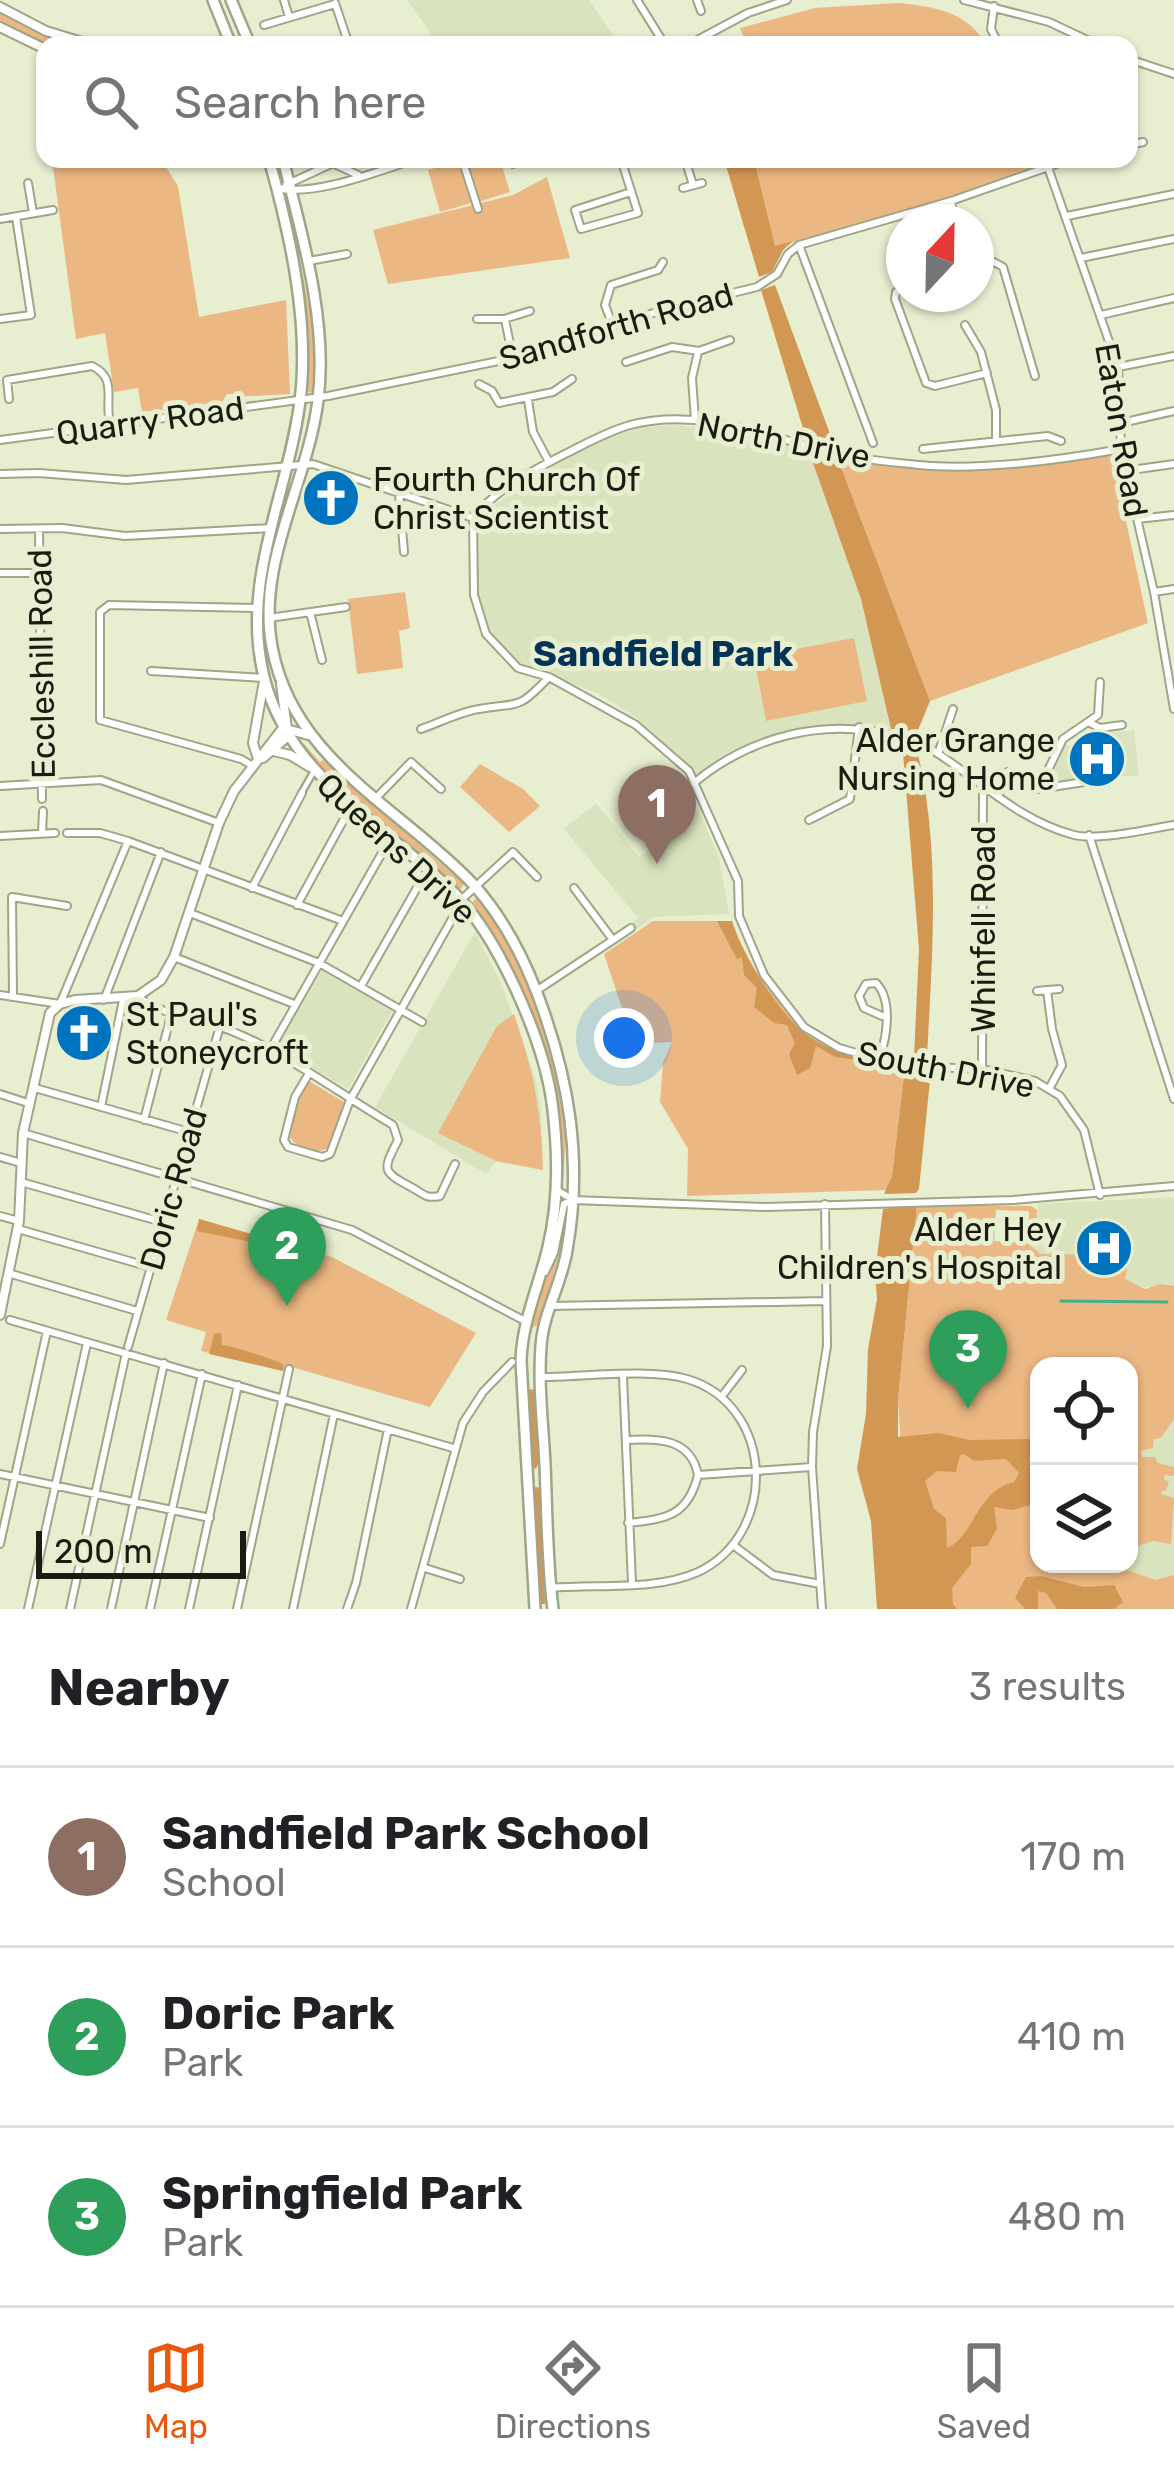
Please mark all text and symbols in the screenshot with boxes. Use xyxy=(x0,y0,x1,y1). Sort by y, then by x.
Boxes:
search box xyxy=(36,36,1138,168)
icon: search xyxy=(78,69,144,135)
text: Search here xyxy=(174,76,426,129)
north arrow xyxy=(886,204,994,312)
street label: Sandforth Road xyxy=(495,274,738,379)
street label: Eaton Road xyxy=(1087,340,1156,520)
street label: Quarry Road xyxy=(54,388,246,453)
street label: North Drive xyxy=(694,405,873,476)
place label: Fourth Church Of Christ Scientist xyxy=(373,460,640,537)
church icon: Fourth Church Of Christ Scientist xyxy=(300,467,362,529)
street label: Eccleshill Road xyxy=(20,549,63,779)
district label: Sandfield Park xyxy=(533,632,793,675)
place label: Alder Grange Nursing Home xyxy=(837,721,1055,798)
hospital icon: Alder Grange Nursing Home xyxy=(1066,728,1128,790)
street label: Queens Drive xyxy=(309,765,484,932)
pin: 1 xyxy=(618,765,696,864)
street label: Whinfell Road xyxy=(964,825,1003,1033)
place label: St Paul's Stoneycroft xyxy=(126,995,309,1072)
church icon: St Paul's Stoneycroft xyxy=(53,1002,115,1064)
your location xyxy=(594,1008,654,1068)
street label: South Drive xyxy=(854,1033,1038,1106)
street label: Doric Road xyxy=(132,1104,215,1275)
pin: 2 xyxy=(248,1207,326,1306)
place label: Alder Hey Children's Hospital xyxy=(777,1210,1062,1287)
hospital icon: Alder Hey Children's Hospital xyxy=(1073,1217,1135,1279)
pin: 3 xyxy=(929,1310,1007,1409)
map controls xyxy=(1030,1357,1138,1573)
button: locate xyxy=(1030,1357,1138,1465)
button: layers xyxy=(1030,1465,1138,1573)
scale bar xyxy=(36,1525,246,1578)
text: 200 m xyxy=(54,1532,153,1571)
text: Nearby xyxy=(48,1657,230,1718)
text: 3 results xyxy=(969,1664,1126,1710)
text: Sandfield Park School xyxy=(162,1807,650,1860)
text: 1 xyxy=(77,1834,97,1880)
text: 170 m xyxy=(1020,1834,1126,1880)
text: School xyxy=(162,1860,286,1906)
text: Doric Park xyxy=(162,1987,394,2040)
text: 2 xyxy=(74,2014,100,2060)
text: 410 m xyxy=(1017,2014,1126,2060)
text: Park xyxy=(162,2040,243,2086)
text: Springfield Park xyxy=(162,2167,522,2220)
text: 3 xyxy=(74,2194,100,2240)
text: 480 m xyxy=(1008,2194,1126,2240)
text: Park xyxy=(162,2220,243,2266)
tab: Map xyxy=(143,2335,209,2446)
tab: Directions xyxy=(495,2335,651,2446)
tab: Saved xyxy=(937,2335,1031,2446)

